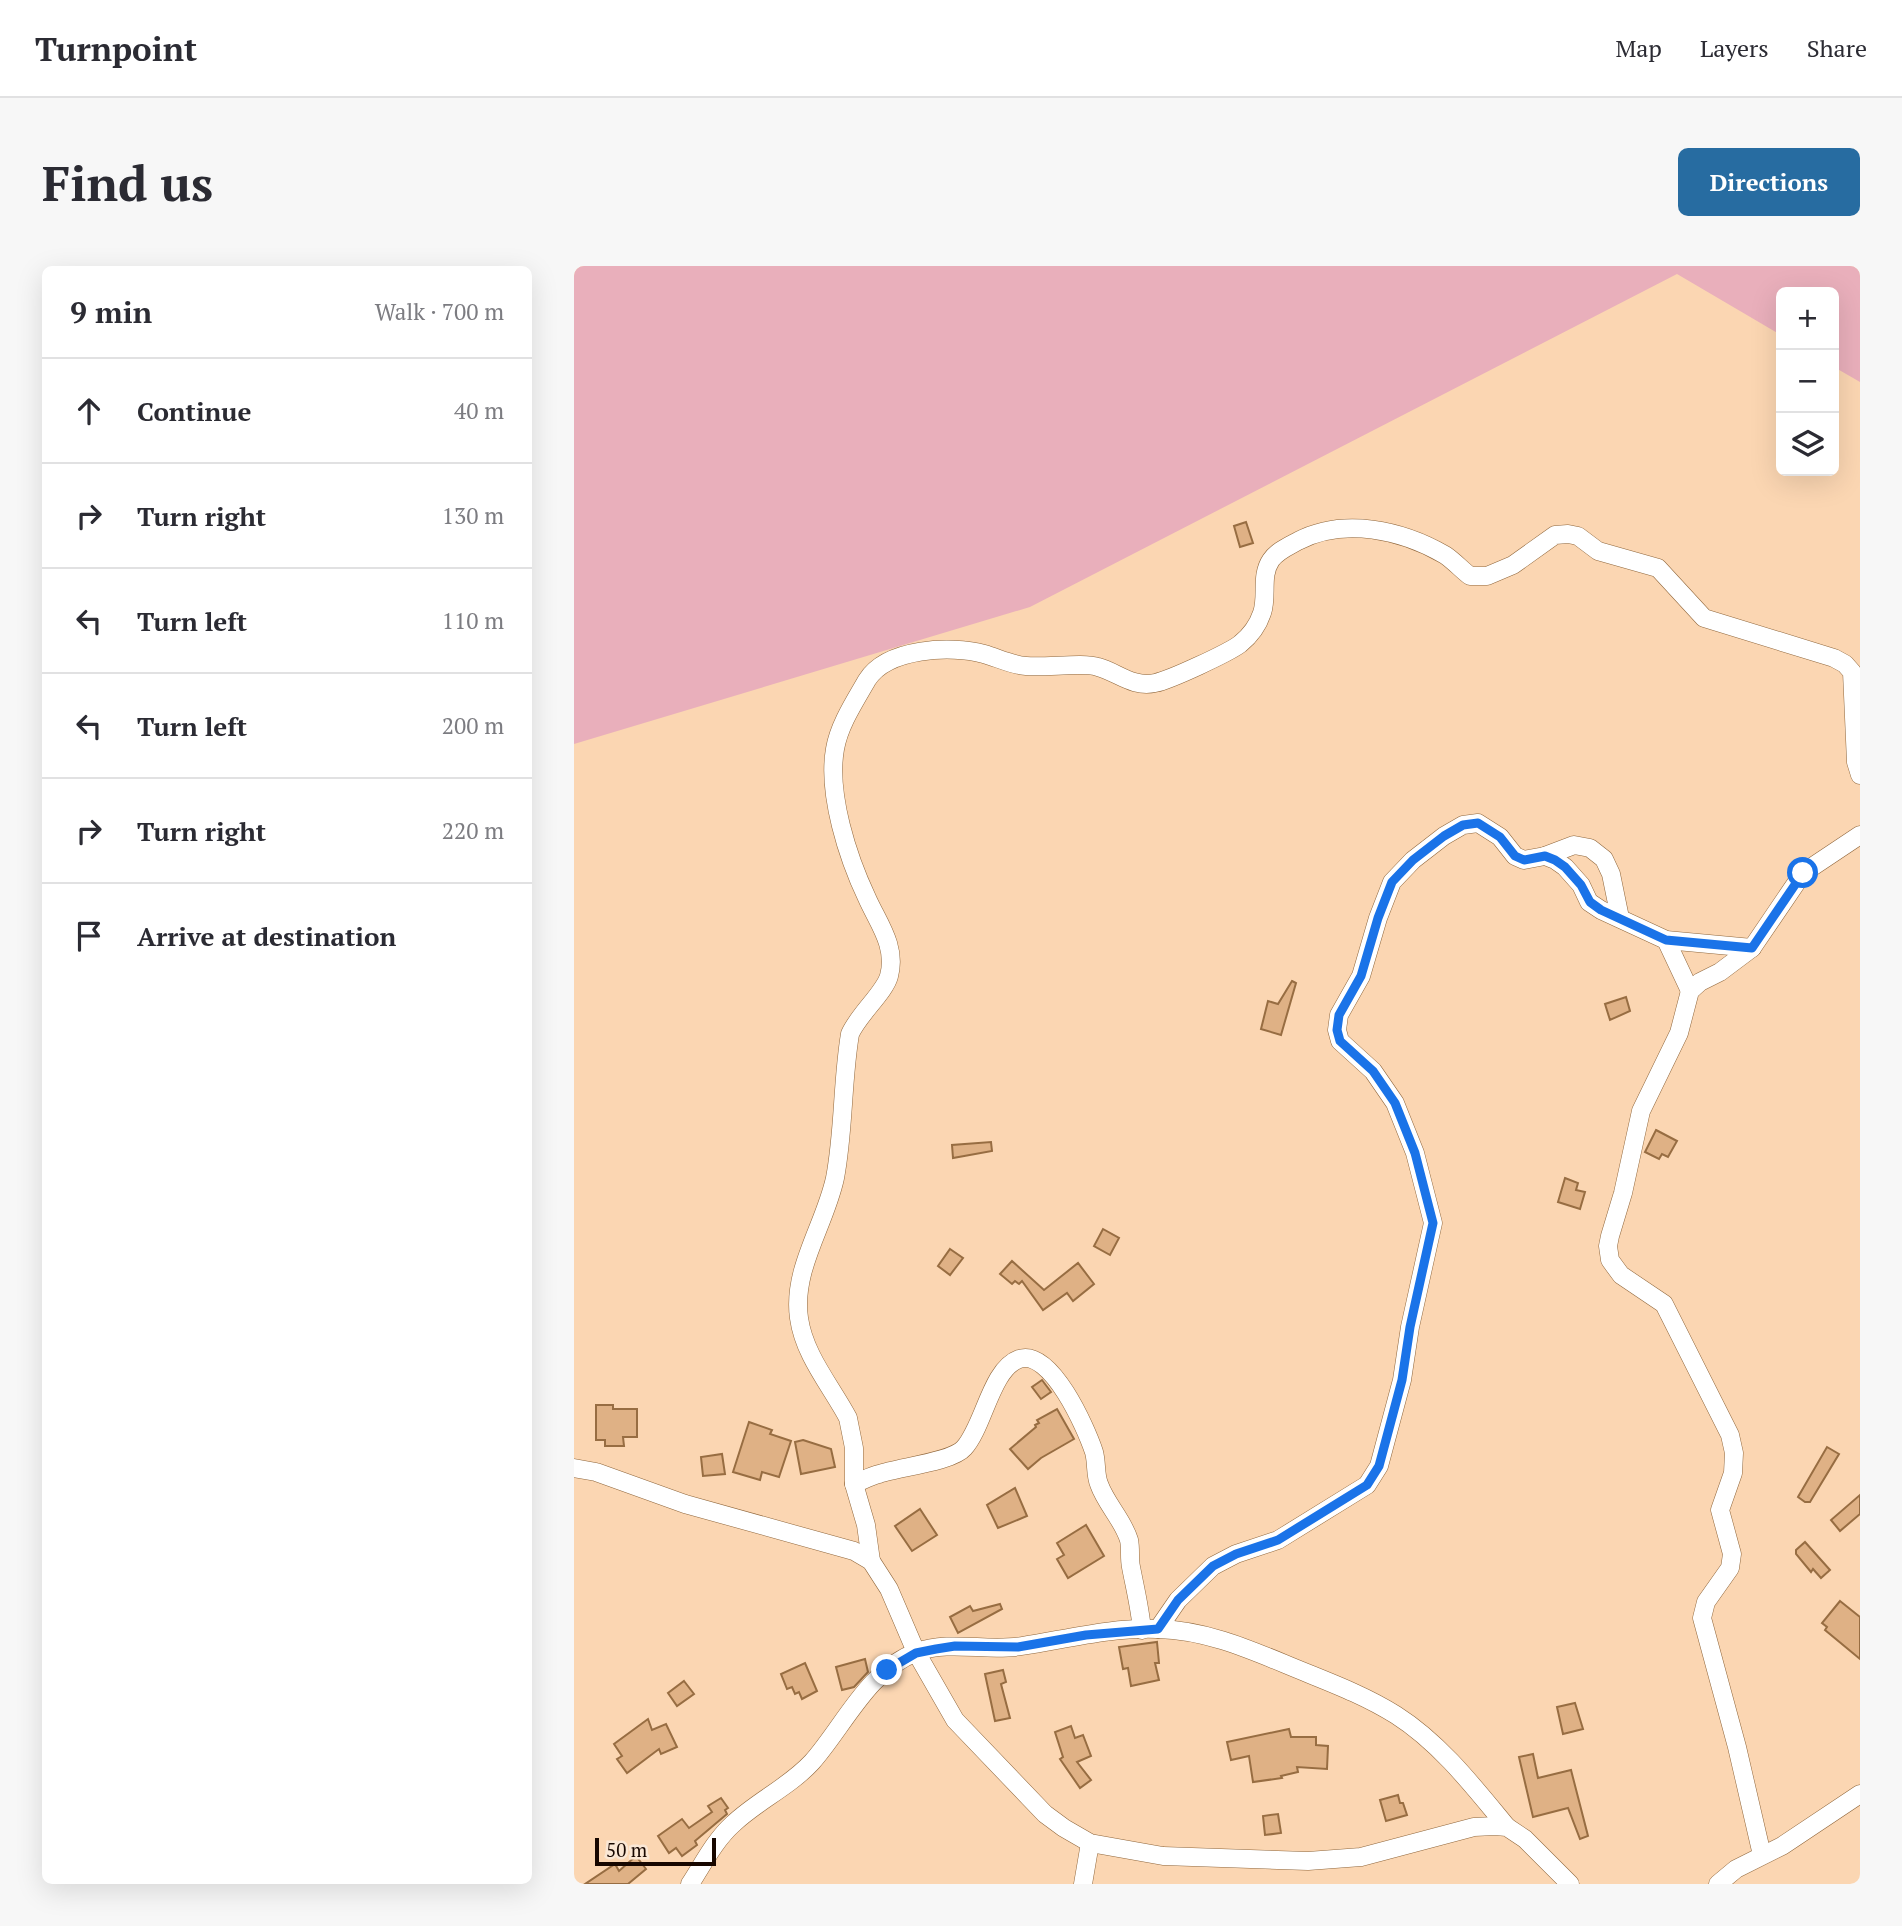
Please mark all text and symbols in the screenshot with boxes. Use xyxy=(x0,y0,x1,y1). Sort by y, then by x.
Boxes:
text: Turnpoint xyxy=(35,27,197,70)
text: Map xyxy=(1615,32,1662,64)
text: Layers xyxy=(1700,32,1769,64)
text: Share xyxy=(1807,32,1867,64)
button: Directions xyxy=(1678,148,1860,216)
text: Find us xyxy=(42,150,213,215)
map controls xyxy=(1776,287,1839,476)
button: + xyxy=(1776,287,1839,350)
text: 9 min xyxy=(70,292,152,332)
text: Walk · 700 m xyxy=(375,296,504,327)
button: − xyxy=(1776,350,1839,413)
icon: ahead xyxy=(70,392,108,430)
text: Continue xyxy=(137,394,251,428)
text: 40 m xyxy=(454,395,504,426)
button: layers xyxy=(1776,413,1839,476)
icon: right xyxy=(70,497,108,535)
text: Turn right xyxy=(137,499,266,533)
text: 130 m xyxy=(442,500,504,531)
icon: left xyxy=(70,602,108,640)
text: Turn left xyxy=(137,604,247,638)
text: 110 m xyxy=(442,605,504,636)
icon: left xyxy=(70,707,108,745)
text: Turn left xyxy=(137,709,247,743)
text: 200 m xyxy=(442,710,504,741)
icon: right xyxy=(70,812,108,850)
text: Turn right xyxy=(137,814,266,848)
text: 220 m xyxy=(442,815,504,846)
route start xyxy=(1787,857,1818,888)
icon: arrive xyxy=(70,917,108,955)
text: Arrive at destination xyxy=(137,919,396,953)
route end xyxy=(871,1654,902,1685)
scale bar xyxy=(595,1835,716,1867)
text: 50 m xyxy=(606,1837,647,1862)

